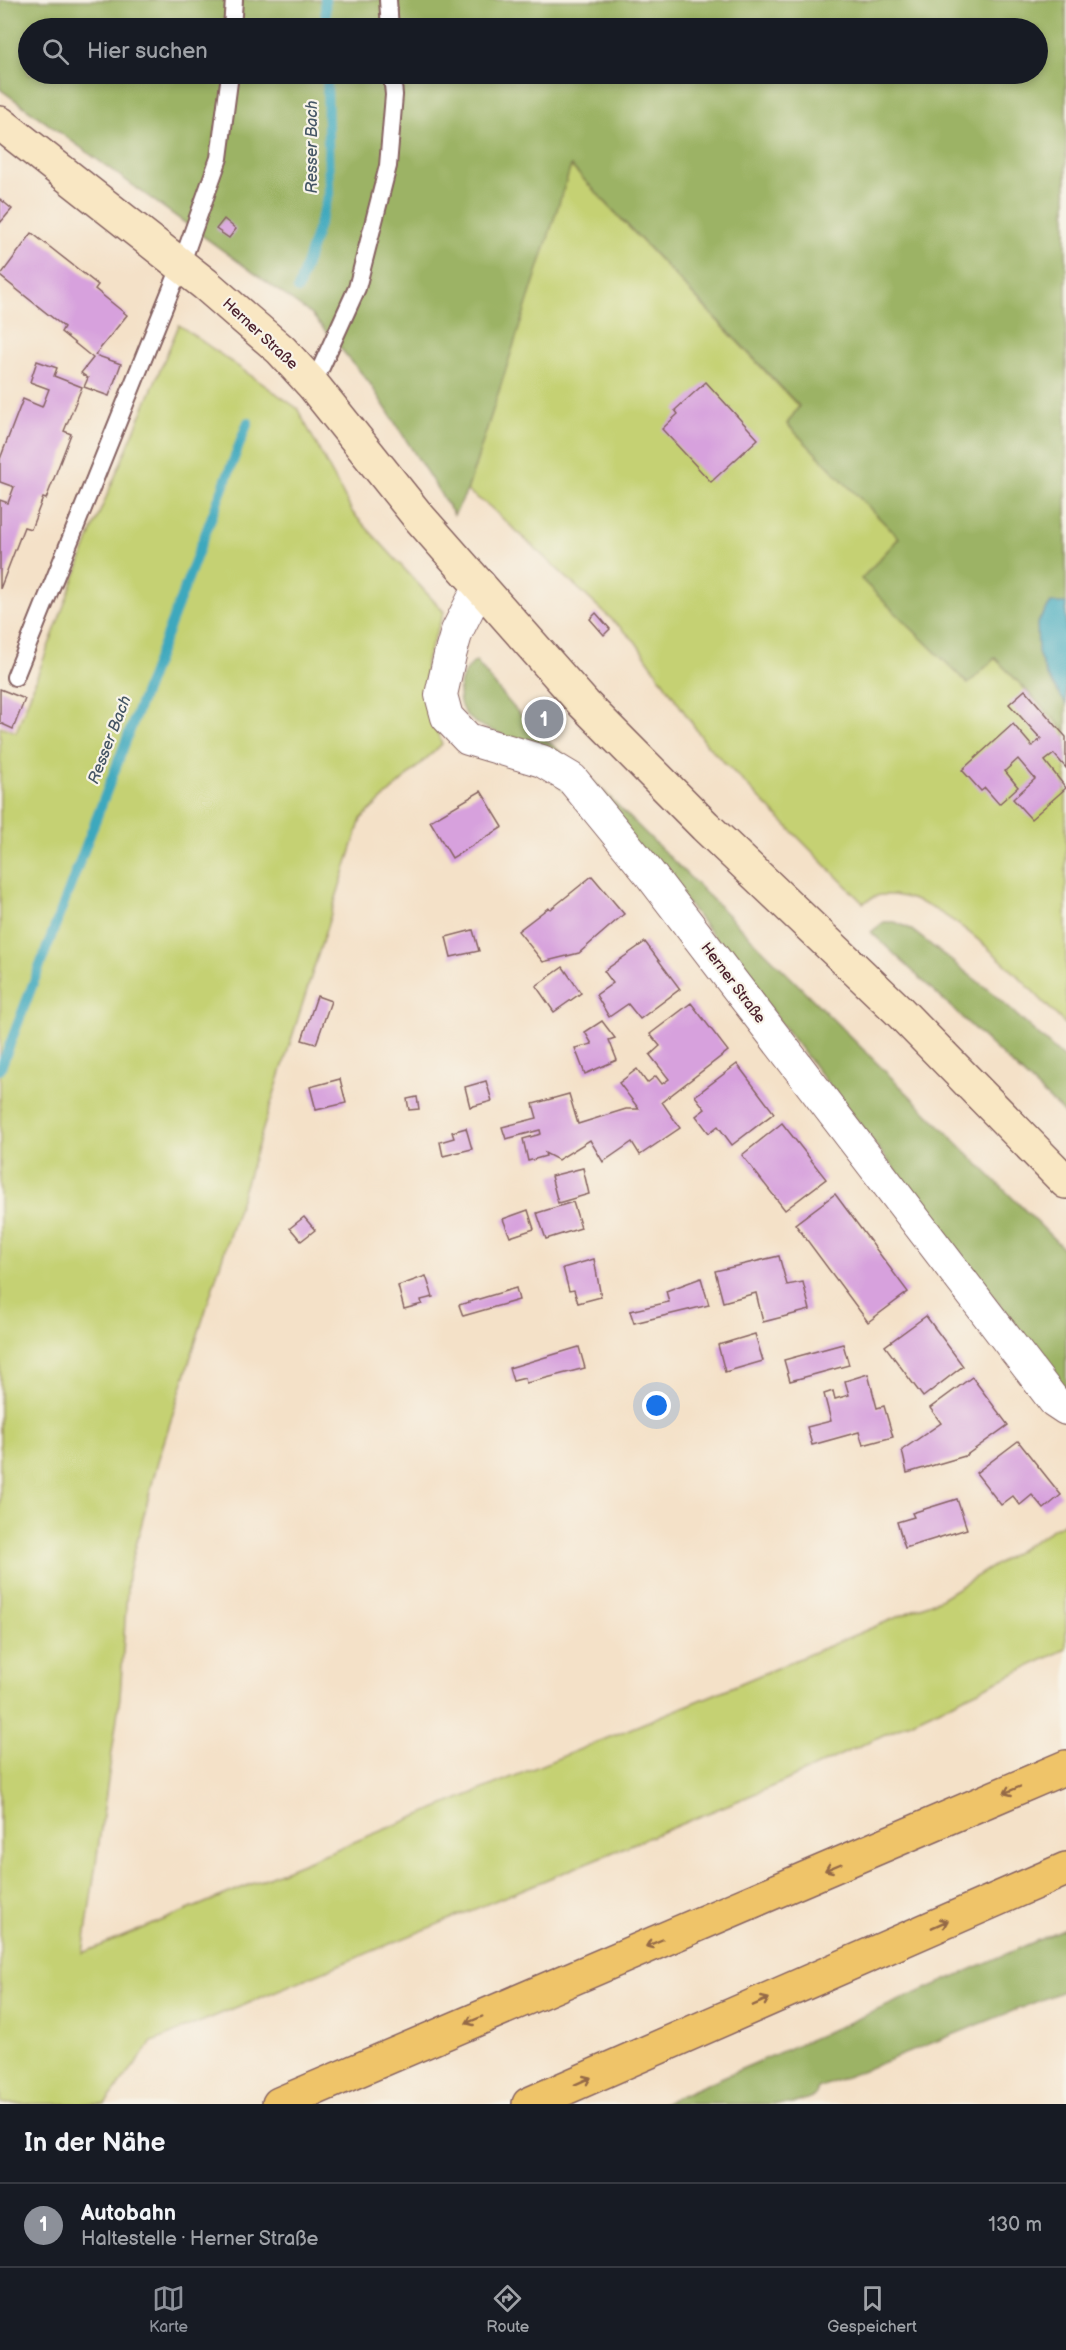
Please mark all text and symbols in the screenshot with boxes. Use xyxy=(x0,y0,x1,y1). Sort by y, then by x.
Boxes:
search box xyxy=(18,18,1048,84)
icon: search xyxy=(39,35,72,68)
text: Hier suchen xyxy=(87,38,208,65)
water label: Resser Bach xyxy=(303,100,322,194)
street label: Herner Straße xyxy=(218,294,302,374)
water label: Resser Bach xyxy=(84,693,136,787)
pin: 1 xyxy=(524,696,564,742)
street label: Herner Straße xyxy=(696,939,770,1027)
your location xyxy=(642,1391,671,1420)
one-way arrow xyxy=(1004,1785,1022,1796)
one-way arrow xyxy=(824,1862,843,1873)
one-way arrow xyxy=(930,1918,948,1929)
one-way arrow xyxy=(645,1938,663,1950)
one-way arrow xyxy=(752,1996,770,2007)
one-way arrow xyxy=(466,2015,484,2026)
one-way arrow xyxy=(573,2074,591,2086)
text: In der Nähe xyxy=(24,2128,166,2159)
text: Autobahn xyxy=(81,2200,176,2227)
text: 1 xyxy=(39,2213,48,2237)
text: 130 m xyxy=(988,2213,1042,2237)
text: Haltestelle · Herner Straße xyxy=(81,2227,318,2251)
tab: Karte xyxy=(149,2282,188,2337)
tab: Route xyxy=(486,2282,529,2337)
tab: Gespeichert xyxy=(827,2282,917,2337)

